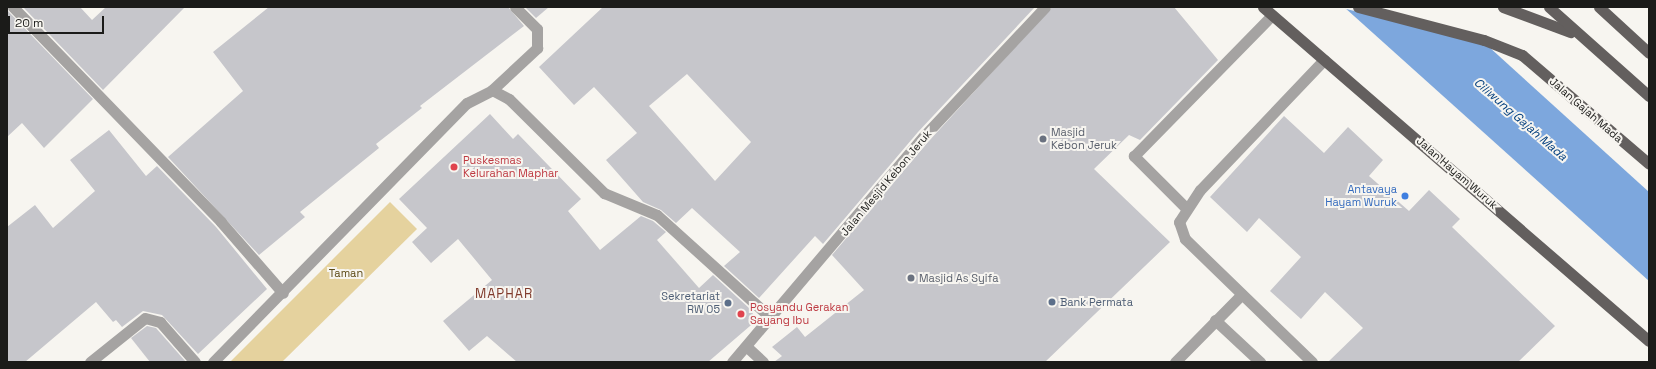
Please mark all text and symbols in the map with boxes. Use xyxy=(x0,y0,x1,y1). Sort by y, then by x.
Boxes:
scale bar xyxy=(10,8,106,34)
text: 20 m xyxy=(15,15,43,31)
street label: Jalan Gajah Mada xyxy=(1547,75,1625,145)
water label: Ciliwung Gajah Mada xyxy=(1471,76,1569,164)
place label: Masjid Kebon Jeruk xyxy=(1051,126,1117,152)
street label: Jalan Mesjid Kebon Jeruk xyxy=(838,127,934,239)
marker: Masjid Kebon Jeruk xyxy=(1038,134,1048,144)
street label: Jalan Hayam Wuruk xyxy=(1414,134,1500,212)
place label: Puskesmas Kelurahan Maphar xyxy=(463,154,558,180)
marker: Puskesmas Kelurahan Maphar xyxy=(448,161,460,173)
place label: Antavaya Hayam Wuruk xyxy=(1325,183,1397,209)
marker: Antavaya Hayam Wuruk xyxy=(1400,191,1410,201)
park label: Taman xyxy=(329,266,363,280)
place label: Masjid As Syifa xyxy=(919,271,999,285)
marker: Masjid As Syifa xyxy=(906,273,916,283)
district label: MAPHAR xyxy=(475,286,533,302)
place label: Sekretariat RW 05 xyxy=(661,290,720,316)
place label: Bank Permata xyxy=(1060,295,1133,309)
marker: Bank Permata xyxy=(1047,297,1057,307)
marker: Sekretariat RW 05 xyxy=(723,298,733,308)
place label: Posyandu Gerakan Sayang Ibu xyxy=(750,301,848,327)
marker: Posyandu Gerakan Sayang Ibu xyxy=(735,308,747,320)

